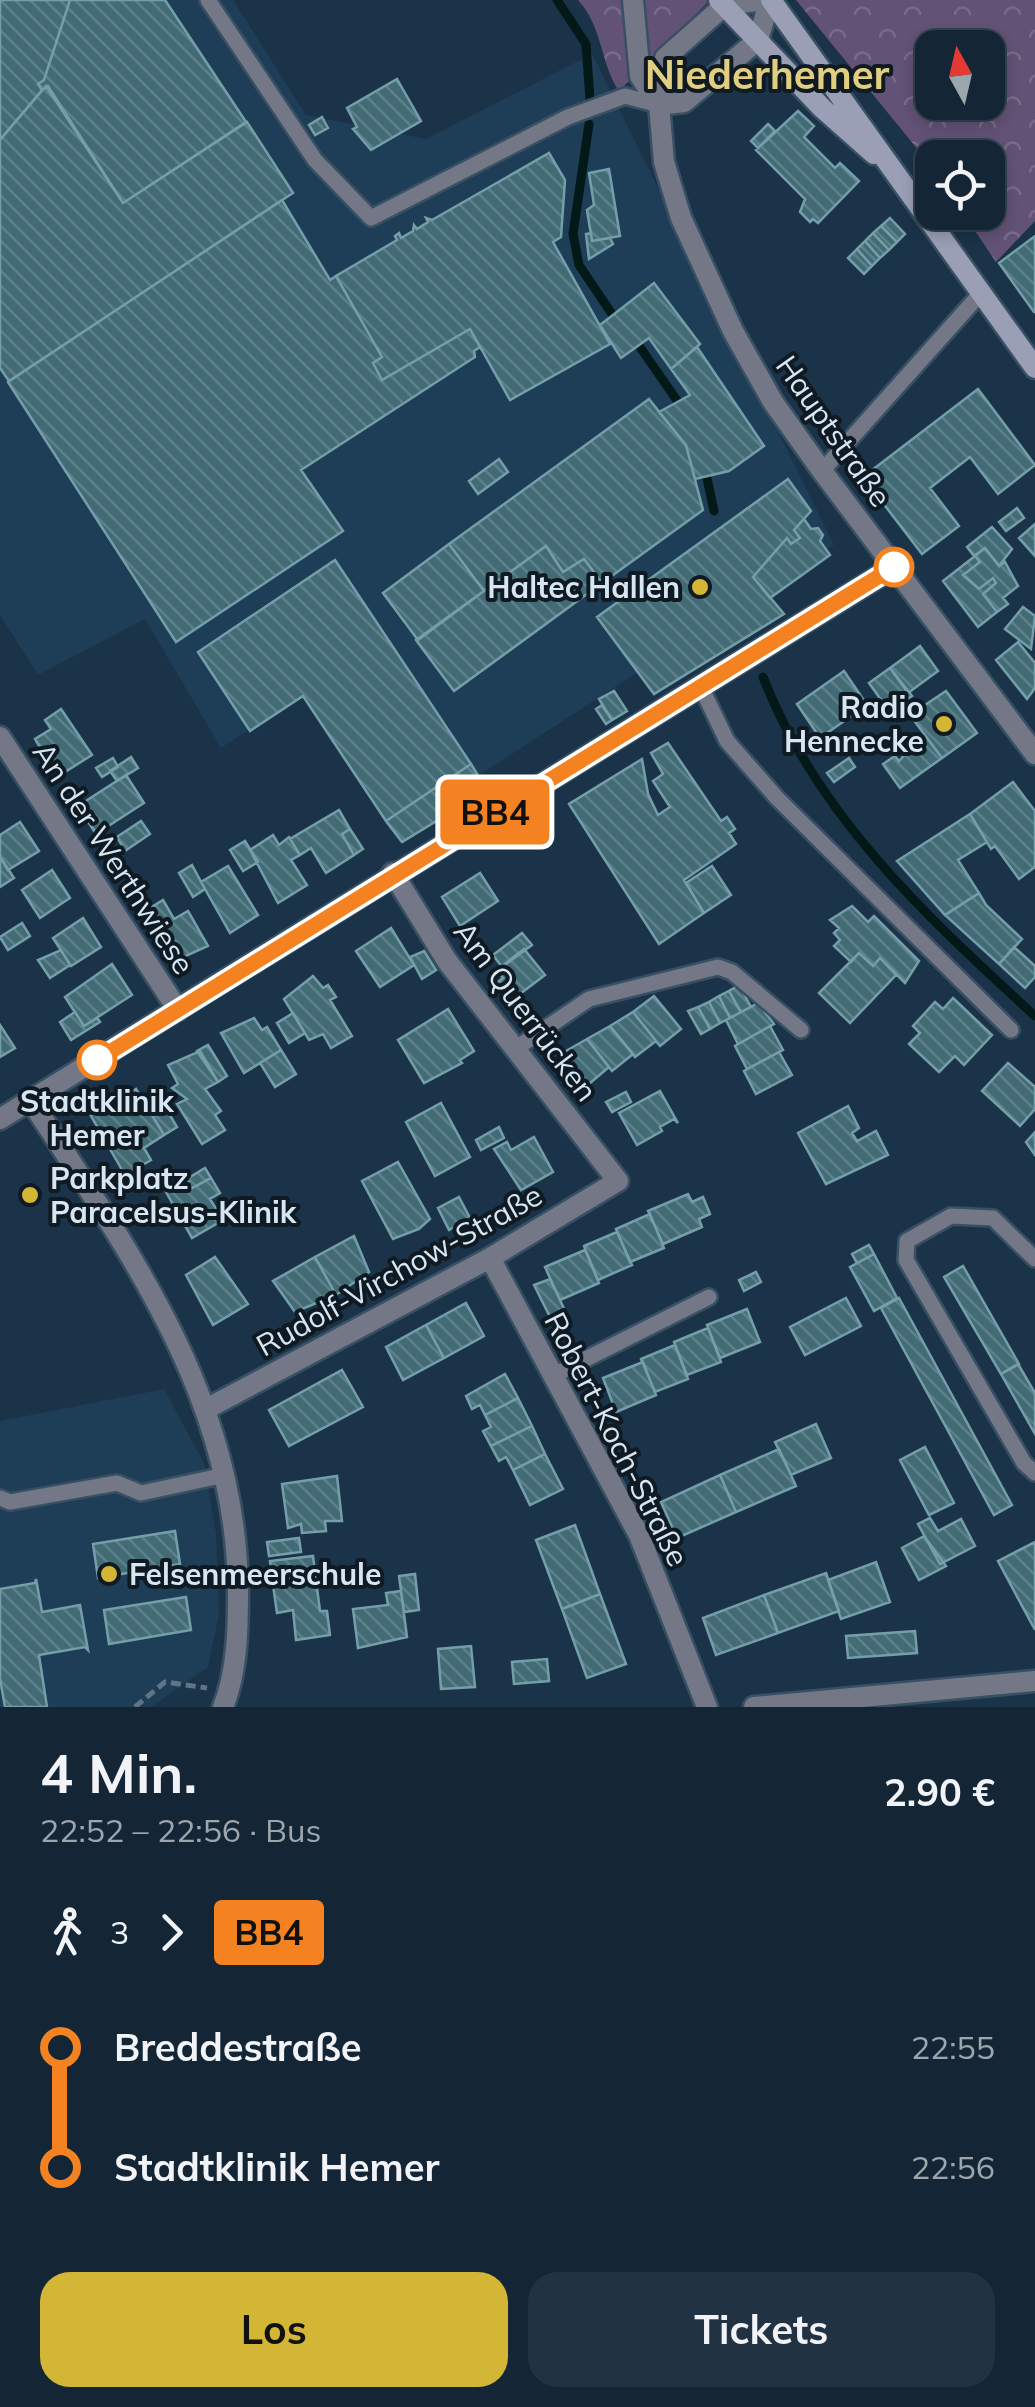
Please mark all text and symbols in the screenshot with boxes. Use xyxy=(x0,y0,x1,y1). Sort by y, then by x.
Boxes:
north arrow xyxy=(915,30,1005,120)
map controls xyxy=(915,30,1005,230)
district label: Niederhemer xyxy=(645,49,890,99)
button: locate xyxy=(915,140,1005,230)
street label: Hauptstraße xyxy=(768,348,900,514)
unlabelled marker xyxy=(875,548,913,586)
place label: Haltec Hallen xyxy=(487,568,680,606)
marker: Haltec Hallen xyxy=(689,576,711,598)
place label: Radio Hennecke xyxy=(784,688,924,760)
marker: Radio Hennecke xyxy=(933,713,955,735)
street label: An der Werthwiese xyxy=(25,735,203,981)
line badge: BB4 xyxy=(438,780,552,844)
text: BB4 xyxy=(460,790,530,834)
street label: Am Querrücken xyxy=(446,913,606,1109)
marker: Stadtklinik Hemer xyxy=(78,1041,116,1079)
place label: Stadtklinik Hemer xyxy=(20,1082,175,1154)
place label: Parkplatz Paracelsus-Klinik xyxy=(50,1159,298,1231)
street label: Rudolf-Virchow-Straße xyxy=(250,1176,548,1364)
marker: Parkplatz Paracelsus-Klinik xyxy=(19,1184,41,1206)
street label: Robert-Koch-Straße xyxy=(536,1306,698,1572)
place label: Felsenmeerschule xyxy=(129,1555,381,1593)
marker: Felsenmeerschule xyxy=(98,1563,120,1585)
text: 4 Min. xyxy=(40,1738,197,1807)
text: 2.90 € xyxy=(884,1768,995,1816)
text: 22:52 – 22:56 · Bus xyxy=(40,1810,321,1850)
icon: walk xyxy=(40,1905,95,1960)
icon: forward xyxy=(144,1905,199,1960)
text: BB4 xyxy=(234,1910,304,1954)
text: 3 xyxy=(110,1912,129,1952)
text: Breddestraße xyxy=(114,2023,362,2071)
text: 22:55 xyxy=(911,2027,995,2067)
text: Stadtklinik Hemer xyxy=(114,2143,439,2191)
text: 22:56 xyxy=(911,2147,995,2187)
button: Los xyxy=(40,2272,508,2387)
button: Tickets xyxy=(528,2272,995,2387)

